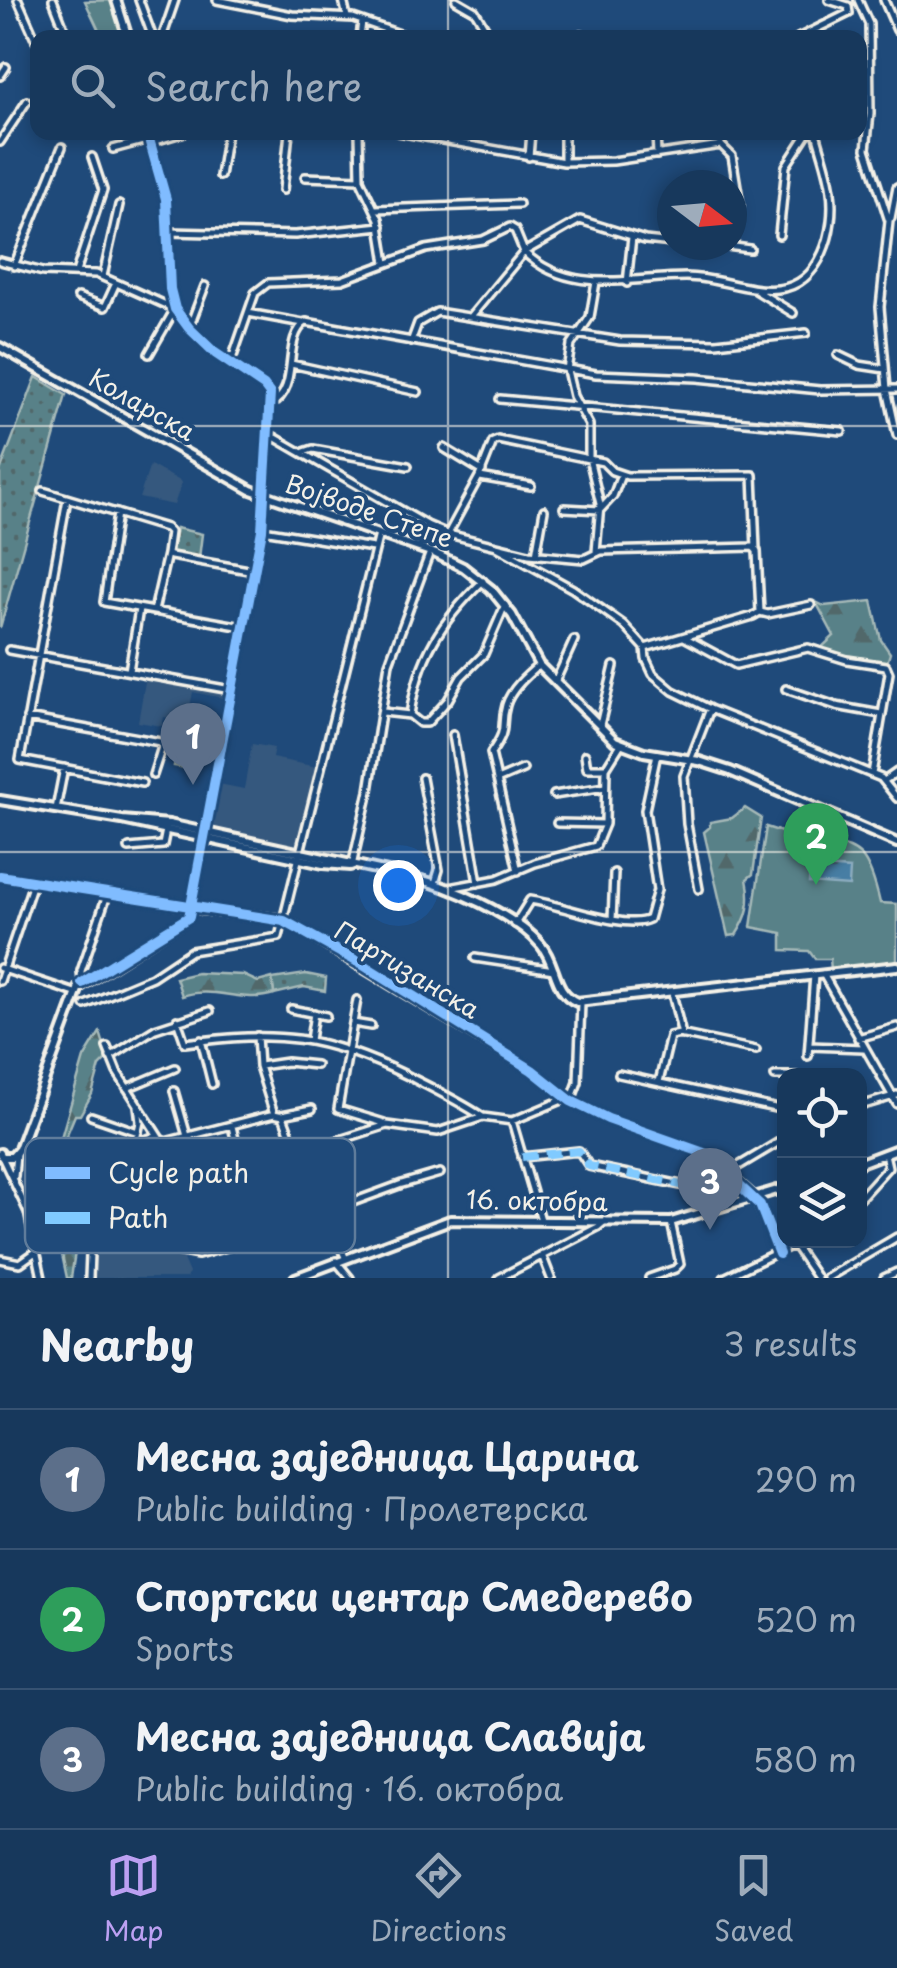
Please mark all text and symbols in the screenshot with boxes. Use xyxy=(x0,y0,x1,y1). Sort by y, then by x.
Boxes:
search box xyxy=(30,30,867,140)
text: Search here xyxy=(145,57,362,114)
icon: search xyxy=(65,58,120,113)
north arrow xyxy=(657,170,747,260)
street label: Коларска xyxy=(82,358,203,450)
street label: Војводе Степе xyxy=(280,464,458,557)
pin: 1 xyxy=(160,702,226,785)
pin: 2 xyxy=(784,802,848,885)
your location xyxy=(373,860,424,911)
street label: Партизанска xyxy=(328,911,488,1028)
map controls xyxy=(777,1068,867,1248)
button: locate xyxy=(777,1068,867,1158)
legend xyxy=(25,1138,355,1253)
pin: 3 xyxy=(678,1148,742,1230)
text: Cycle path xyxy=(108,1150,249,1193)
button: layers xyxy=(777,1158,867,1248)
street label: 16. октобра xyxy=(466,1180,608,1220)
text: Path xyxy=(108,1195,168,1238)
text: Nearby xyxy=(40,1312,194,1375)
text: 3 results xyxy=(723,1319,857,1367)
text: Месна заједница Царина xyxy=(135,1427,639,1484)
text: 1 xyxy=(65,1455,80,1503)
text: 290 m xyxy=(755,1455,857,1503)
text: Public building · Пролетерска xyxy=(135,1484,588,1532)
text: Спортски центар Смедерево xyxy=(135,1567,693,1624)
text: 2 xyxy=(61,1595,84,1643)
text: 520 m xyxy=(755,1595,857,1643)
text: Sports xyxy=(135,1624,234,1672)
text: Месна заједница Славија xyxy=(135,1707,646,1764)
text: 3 xyxy=(62,1735,83,1783)
text: 580 m xyxy=(753,1735,857,1783)
text: Public building · 16. октобра xyxy=(135,1764,563,1812)
tab: Map xyxy=(104,1848,163,1951)
tab: Directions xyxy=(371,1848,507,1951)
tab: Saved xyxy=(714,1848,793,1951)

